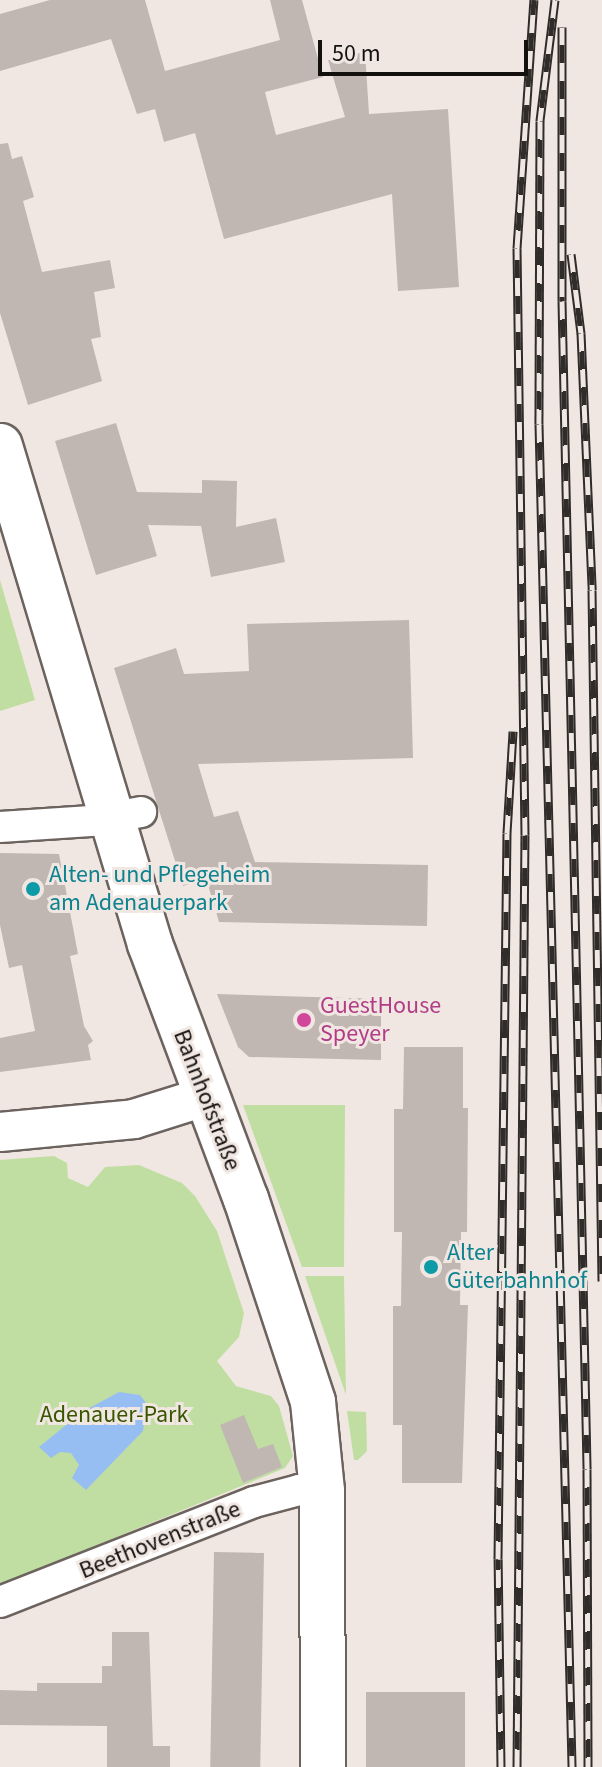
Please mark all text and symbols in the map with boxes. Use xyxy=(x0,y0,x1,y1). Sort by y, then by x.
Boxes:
scale bar xyxy=(322,24,532,74)
text: 50 m xyxy=(332,36,381,71)
place label: Alten- und Pflegeheim am Adenauerpark xyxy=(49,861,270,917)
marker: Alten- und Pflegeheim am Adenauerpark xyxy=(24,880,42,898)
place label: GuestHouse Speyer xyxy=(320,992,441,1048)
marker: GuestHouse Speyer xyxy=(295,1011,313,1029)
street label: Bahnhofstraße xyxy=(167,1025,247,1175)
place label: Alter Güterbahnhof xyxy=(447,1239,587,1295)
marker: Alter Güterbahnhof xyxy=(422,1258,440,1276)
park label: Adenauer-Park xyxy=(40,1401,188,1429)
street label: Beethovenstraße xyxy=(75,1495,245,1585)

